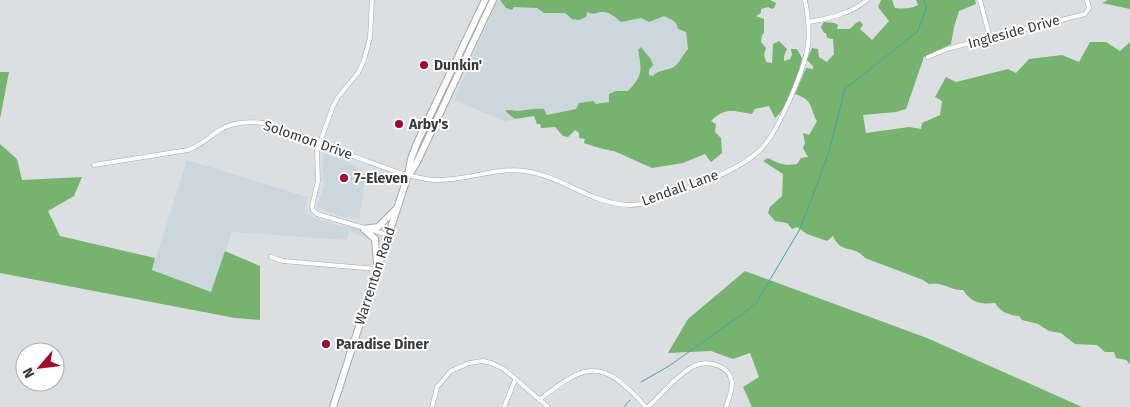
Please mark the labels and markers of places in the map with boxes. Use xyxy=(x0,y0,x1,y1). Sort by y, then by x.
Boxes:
place label: Dunkin' xyxy=(434,57,482,74)
marker: Dunkin' xyxy=(418,59,430,71)
place label: Arby's xyxy=(408,116,449,133)
marker: Arby's xyxy=(393,118,405,130)
place label: 7-Eleven xyxy=(354,170,408,187)
marker: 7-Eleven xyxy=(338,172,350,184)
place label: Paradise Diner xyxy=(336,336,429,353)
marker: Paradise Diner xyxy=(320,338,332,350)

